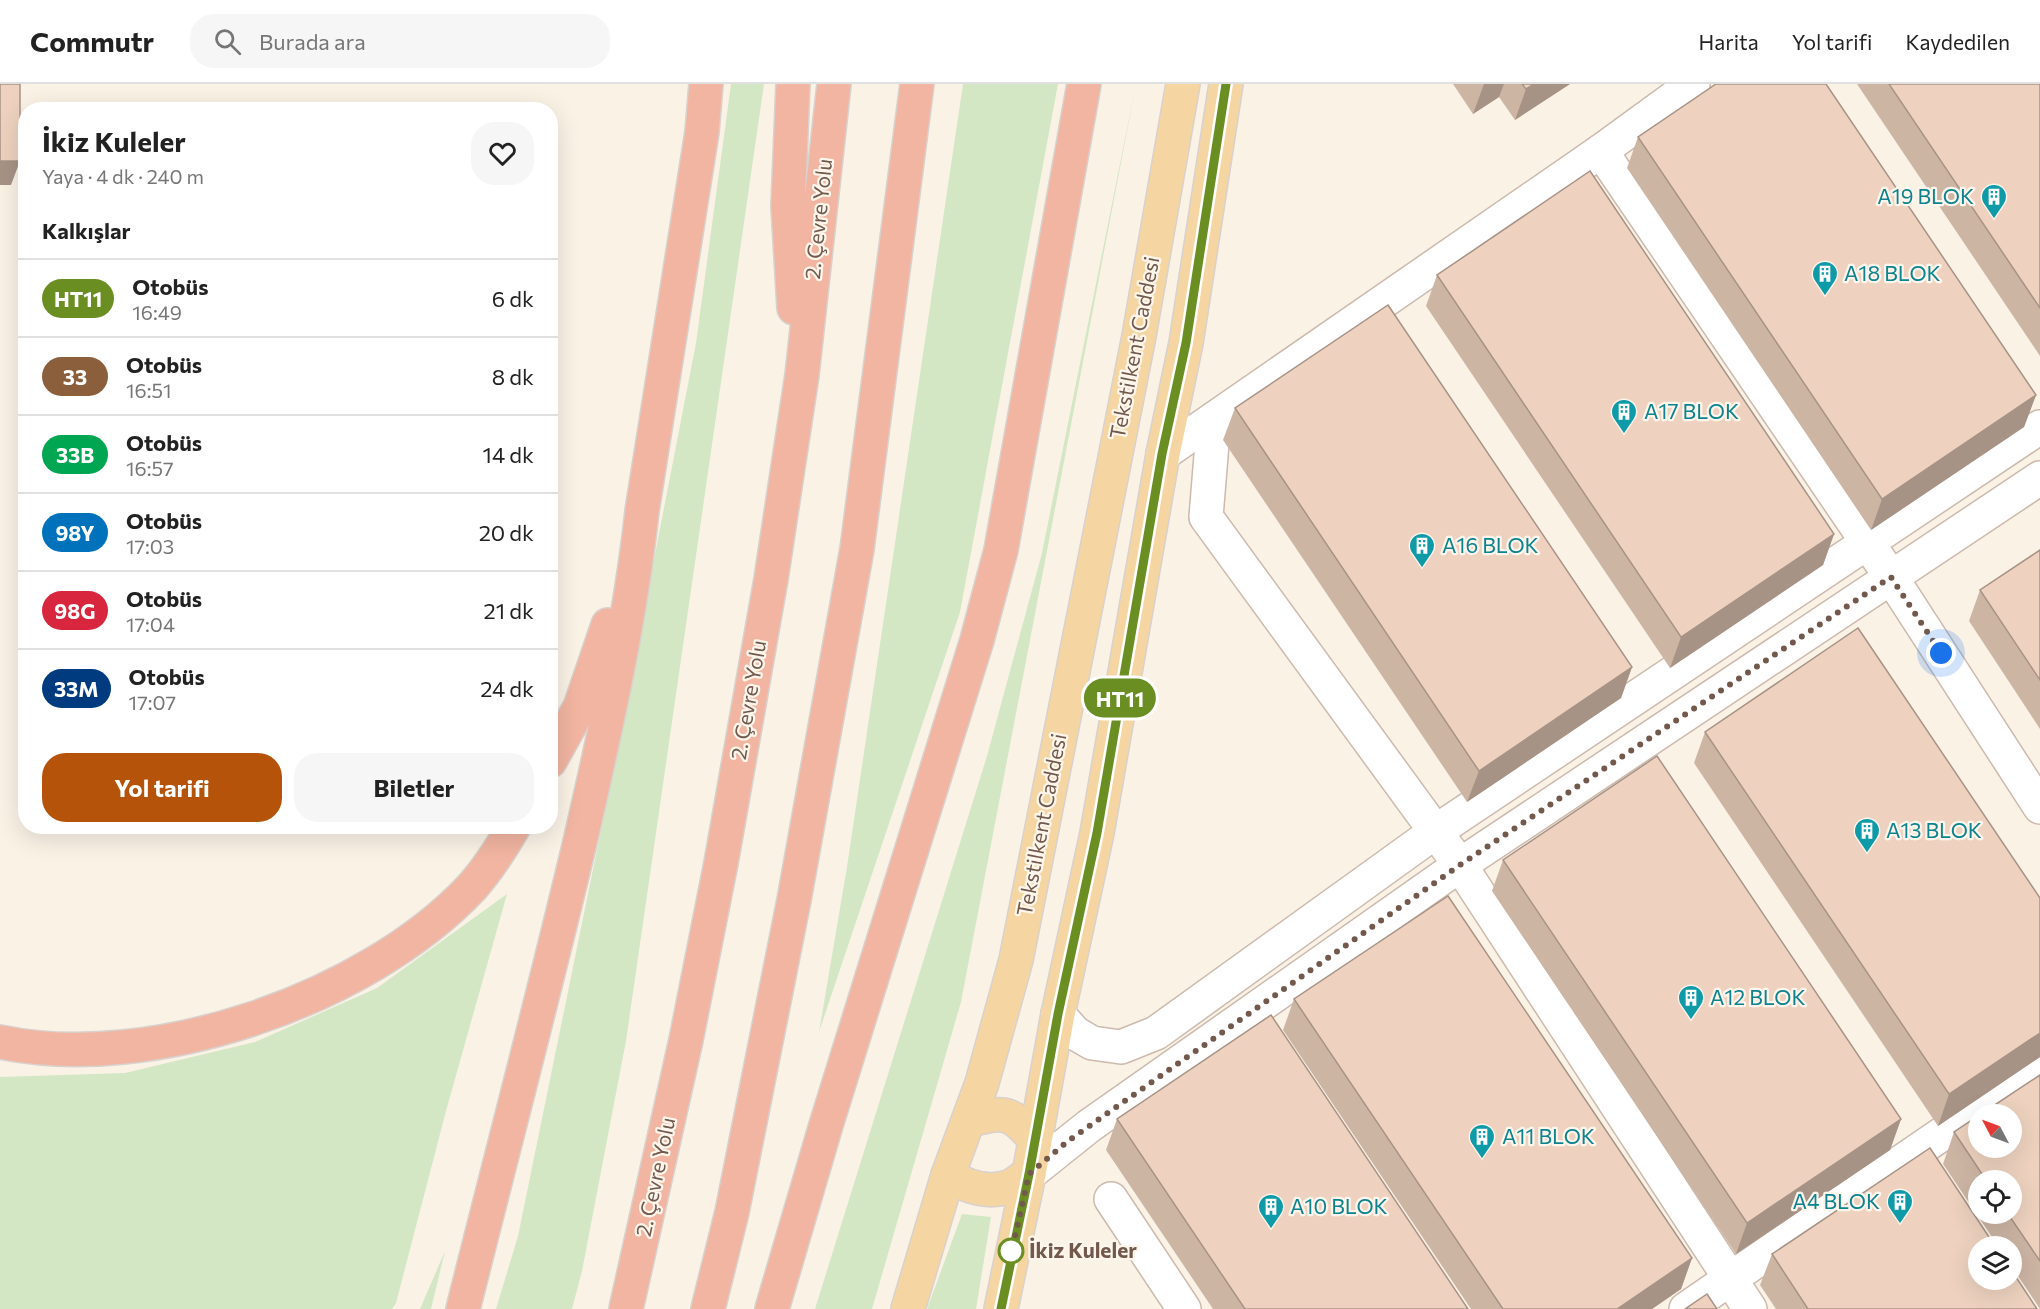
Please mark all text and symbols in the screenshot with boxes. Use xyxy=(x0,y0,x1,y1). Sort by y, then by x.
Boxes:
search box xyxy=(190,14,610,68)
text: Commutr xyxy=(30,24,154,58)
icon: search xyxy=(211,25,244,58)
text: Burada ara xyxy=(259,28,366,55)
text: Harita xyxy=(1699,29,1759,54)
text: Yol tarifi xyxy=(1792,29,1872,54)
text: Kaydedilen xyxy=(1905,29,2010,54)
button: heart xyxy=(471,122,534,185)
text: İkiz Kuleler xyxy=(42,124,186,158)
street label: 2. Çevre Yolu xyxy=(799,157,836,280)
text: Yaya · 4 dk · 240 m xyxy=(42,164,204,188)
building icon: A19 BLOK xyxy=(1979,182,2009,220)
place label: A19 BLOK xyxy=(1877,183,1974,208)
text: Kalkışlar xyxy=(42,217,131,244)
street label: Tekstilkent Caddesi xyxy=(1104,254,1163,441)
building icon: A18 BLOK xyxy=(1810,259,1840,297)
place label: A18 BLOK xyxy=(1844,260,1941,285)
text: Otobüs xyxy=(132,273,208,300)
text: 6 dk xyxy=(492,285,534,312)
text: HT11 xyxy=(54,286,102,311)
text: 16:49 xyxy=(132,300,182,324)
text: Otobüs xyxy=(126,351,202,378)
text: 8 dk xyxy=(492,363,534,390)
text: 33 xyxy=(63,364,87,389)
text: 16:51 xyxy=(126,378,171,402)
building icon: A17 BLOK xyxy=(1609,397,1639,435)
place label: A17 BLOK xyxy=(1644,398,1739,423)
text: Otobüs xyxy=(126,429,202,456)
text: 14 dk xyxy=(483,441,534,468)
text: 33B xyxy=(56,442,94,467)
text: 16:57 xyxy=(126,456,173,480)
text: Otobüs xyxy=(126,507,202,534)
text: 20 dk xyxy=(479,519,534,546)
text: 98Y xyxy=(55,520,95,545)
building icon: A16 BLOK xyxy=(1407,531,1437,569)
place label: A16 BLOK xyxy=(1442,532,1539,557)
text: 17:03 xyxy=(126,534,174,558)
text: Otobüs xyxy=(126,585,202,612)
text: 21 dk xyxy=(484,597,534,624)
text: 98G xyxy=(54,598,96,623)
text: 17:04 xyxy=(126,612,175,636)
street label: 2. Çevre Yolu xyxy=(725,638,770,762)
your location xyxy=(1926,638,1956,668)
text: Otobüs xyxy=(129,663,205,690)
text: 24 dk xyxy=(480,675,534,702)
text: 33M xyxy=(54,676,99,701)
line badge: HT11 xyxy=(1078,678,1162,718)
text: HT11 xyxy=(1096,686,1144,711)
text: 17:07 xyxy=(129,690,176,714)
street label: Tekstilkent Caddesi xyxy=(1011,731,1070,918)
button: Yol tarifi xyxy=(42,753,282,822)
button: Biletler xyxy=(294,753,534,822)
building icon: A13 BLOK xyxy=(1852,816,1882,854)
place label: A13 BLOK xyxy=(1886,817,1982,842)
building icon: A12 BLOK xyxy=(1676,983,1706,1021)
place label: A12 BLOK xyxy=(1710,984,1806,1009)
north arrow xyxy=(1968,1104,2022,1158)
map controls xyxy=(1968,1104,2022,1290)
street label: 2. Çevre Yolu xyxy=(630,1115,679,1239)
building icon: A11 BLOK xyxy=(1467,1122,1497,1160)
place label: A11 BLOK xyxy=(1502,1123,1595,1148)
button: locate xyxy=(1968,1170,2022,1224)
building icon: A4 BLOK xyxy=(1885,1187,1915,1225)
place label: A4 BLOK xyxy=(1792,1188,1880,1213)
building icon: A10 BLOK xyxy=(1256,1192,1286,1230)
place label: A10 BLOK xyxy=(1290,1193,1388,1218)
button: layers xyxy=(1968,1236,2022,1290)
place label: İkiz Kuleler xyxy=(1029,1237,1137,1262)
marker: İkiz Kuleler xyxy=(998,1238,1024,1264)

